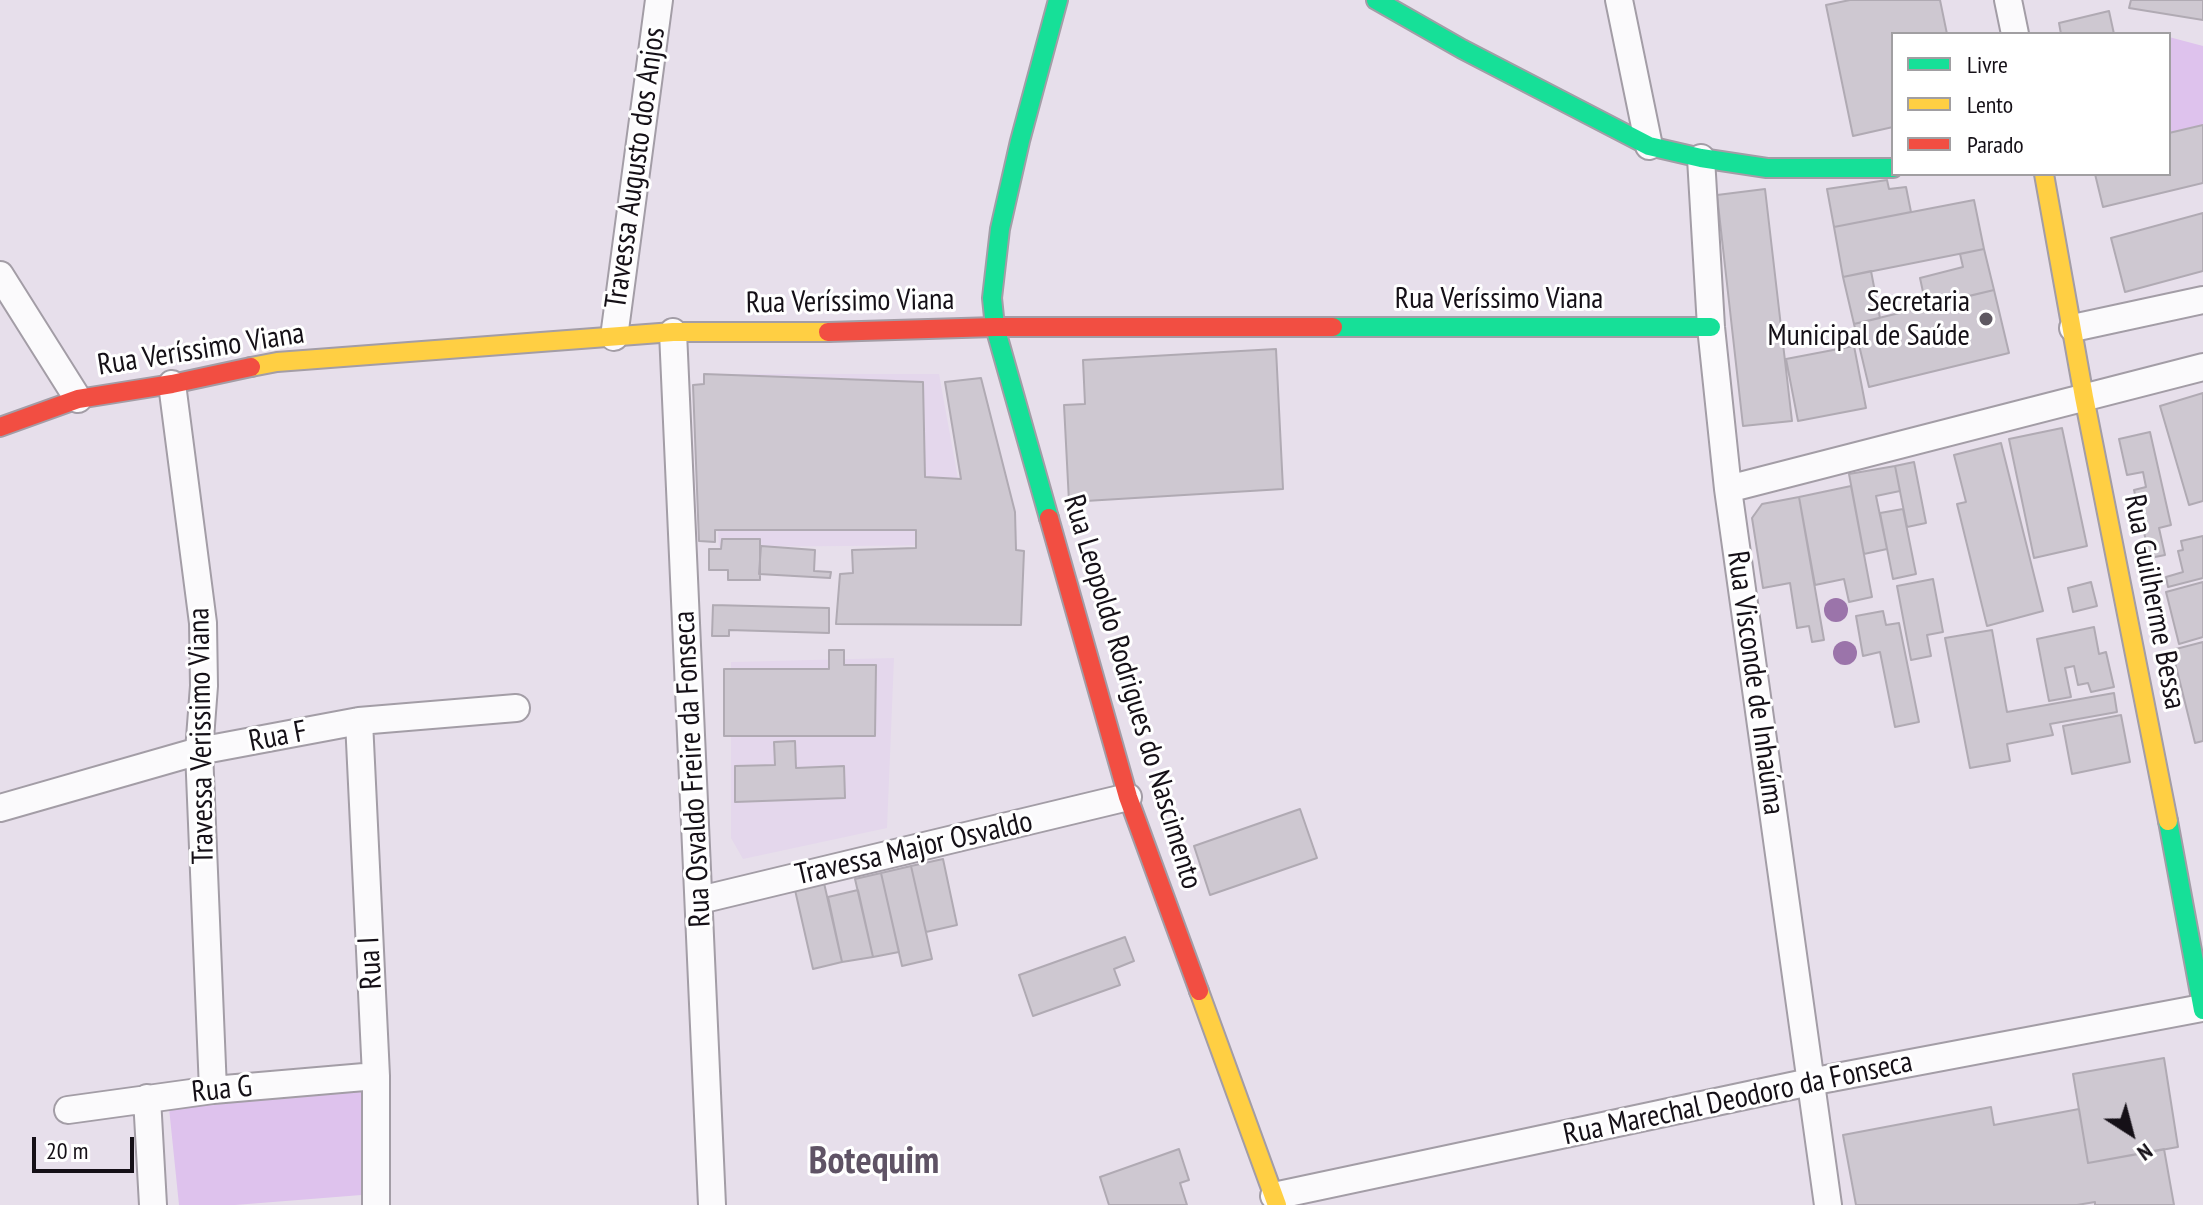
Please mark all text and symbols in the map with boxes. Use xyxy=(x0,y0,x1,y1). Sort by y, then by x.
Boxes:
street label: Travessa Augusto dos Anjos xyxy=(598,25,674,311)
legend xyxy=(1891,32,2171,176)
text: Livre xyxy=(1967,49,2008,80)
text: Lento xyxy=(1967,89,2013,120)
text: Parado xyxy=(1967,129,2024,160)
street label: Rua Veríssimo Viana xyxy=(1395,281,1603,317)
street label: Rua Veríssimo Viana xyxy=(745,282,955,322)
place label: Secretaria Municipal de Saúde xyxy=(1768,284,1970,354)
marker: Secretaria Municipal de Saúde xyxy=(1977,310,1995,328)
street label: Rua Veríssimo Viana xyxy=(95,316,307,384)
street label: Rua Leopoldo Rodrigues do Nascimento xyxy=(1055,491,1209,893)
street label: Rua Guilherme Bessa xyxy=(2116,492,2192,712)
street label: Rua Visconde de Inhaúma xyxy=(1719,549,1791,817)
street label: Travessa Verissimo Viana xyxy=(182,607,222,865)
street label: Rua Osvaldo Freire da Fonseca xyxy=(667,610,719,928)
street label: Rua F xyxy=(246,714,310,760)
street label: Travessa Major Osvaldo xyxy=(792,804,1036,894)
street label: Rua I xyxy=(352,936,390,990)
street label: Rua Marechal Deodoro da Fonseca xyxy=(1560,1044,1916,1154)
street label: Rua G xyxy=(190,1069,254,1111)
north arrow xyxy=(2091,1093,2171,1173)
scale bar xyxy=(36,1121,138,1171)
text: 20 m xyxy=(46,1135,88,1166)
text: N xyxy=(2132,1138,2158,1167)
district label: Botequim xyxy=(809,1139,939,1185)

